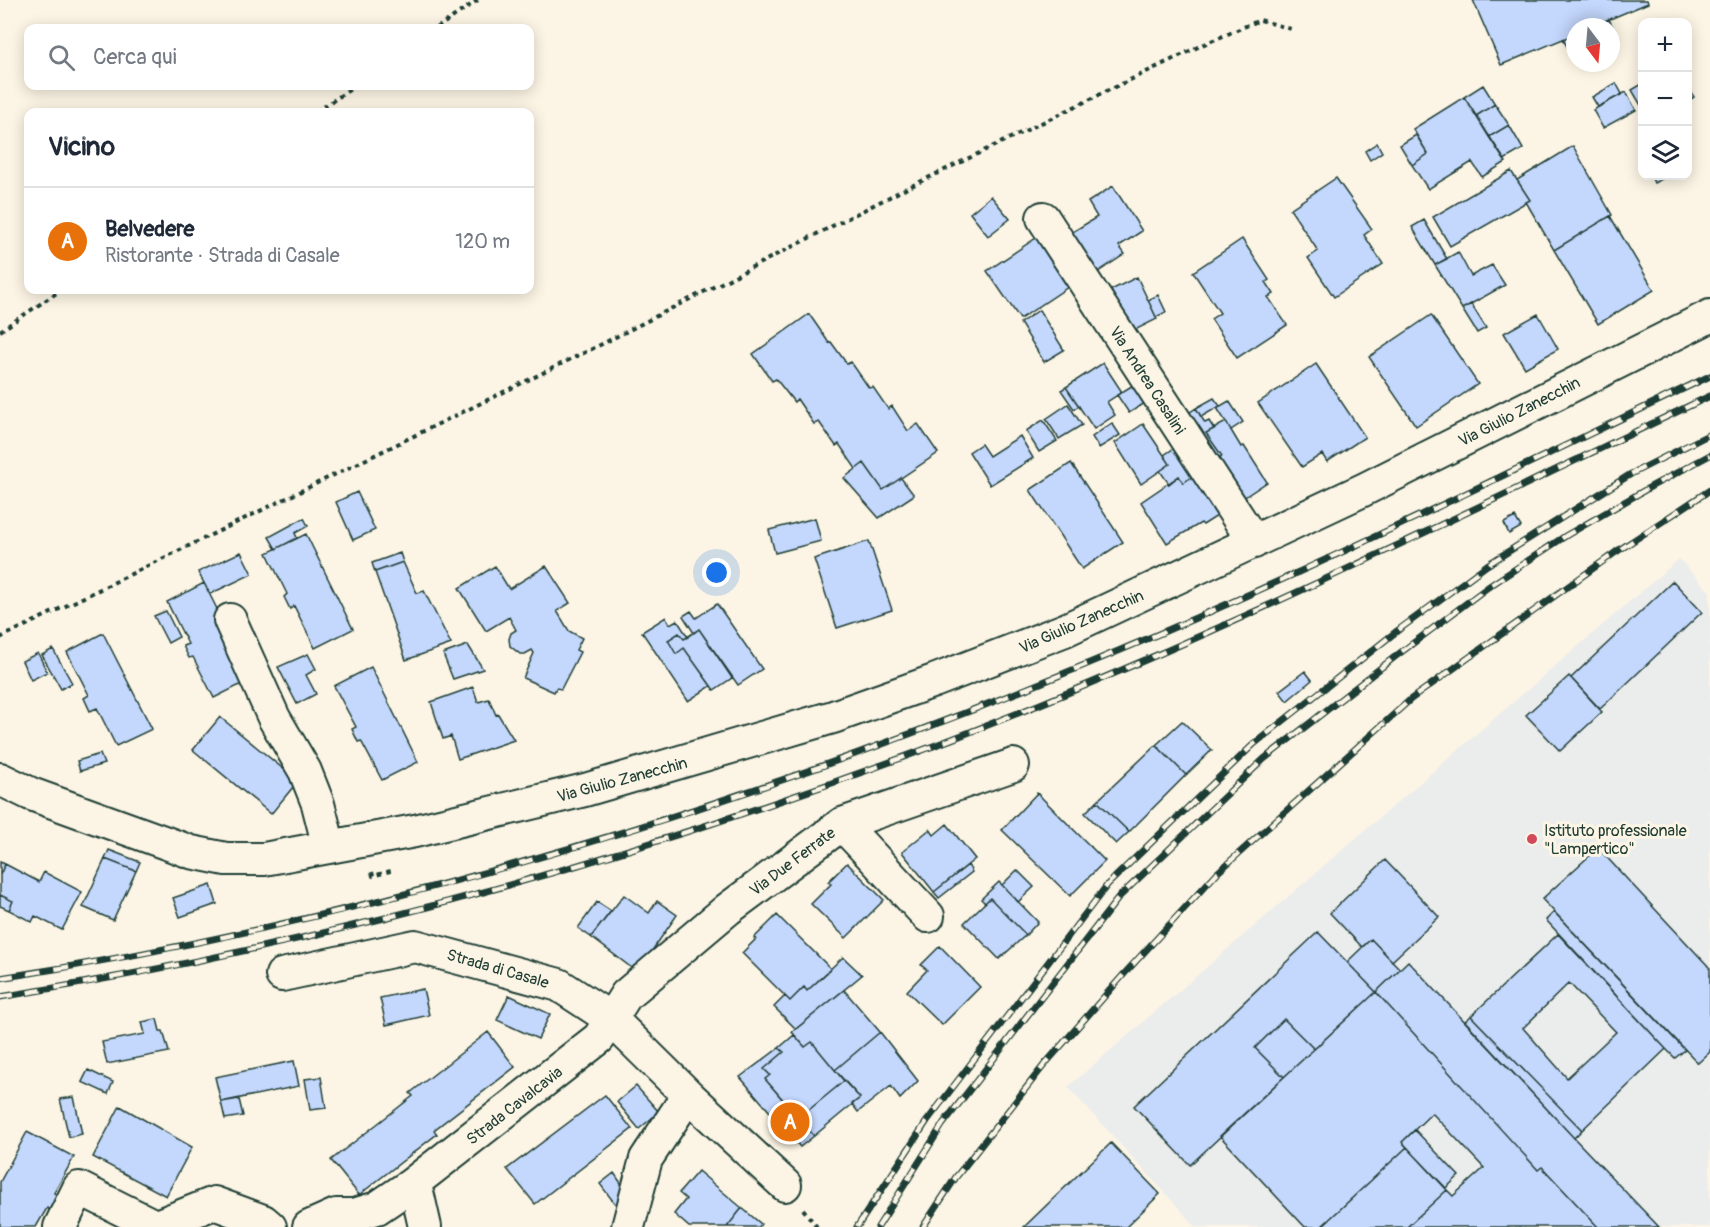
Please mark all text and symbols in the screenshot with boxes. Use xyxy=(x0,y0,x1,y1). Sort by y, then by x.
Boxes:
north arrow xyxy=(1566,18,1620,72)
map controls xyxy=(1638,18,1692,180)
button: + xyxy=(1638,18,1692,72)
search box xyxy=(24,24,534,90)
icon: search xyxy=(45,41,78,74)
text: Cerca qui xyxy=(93,43,177,71)
button: − xyxy=(1638,72,1692,126)
button: layers xyxy=(1638,126,1692,180)
text: Vicino xyxy=(48,131,115,163)
text: Belvedere xyxy=(105,215,194,243)
text: A xyxy=(61,229,74,254)
text: 120 m xyxy=(455,229,510,254)
text: Ristorante · Strada di Casale xyxy=(105,243,340,268)
street label: Via Andrea Casalini xyxy=(1105,323,1190,439)
street label: Via Giulio Zanecchin xyxy=(1455,373,1584,451)
your location xyxy=(702,558,731,587)
street label: Via Giulio Zanecchin xyxy=(1016,586,1147,658)
street label: Via Giulio Zanecchin xyxy=(555,753,690,807)
place label: Istituto professionale "Lampertico" xyxy=(1544,821,1687,859)
street label: Via Due Ferrate xyxy=(746,823,840,901)
marker: Istituto professionale "Lampertico" xyxy=(1525,832,1539,846)
street label: Strada di Casale xyxy=(444,945,551,993)
street label: Strada Cavalcavia xyxy=(463,1062,567,1150)
pin: A xyxy=(770,1100,810,1144)

